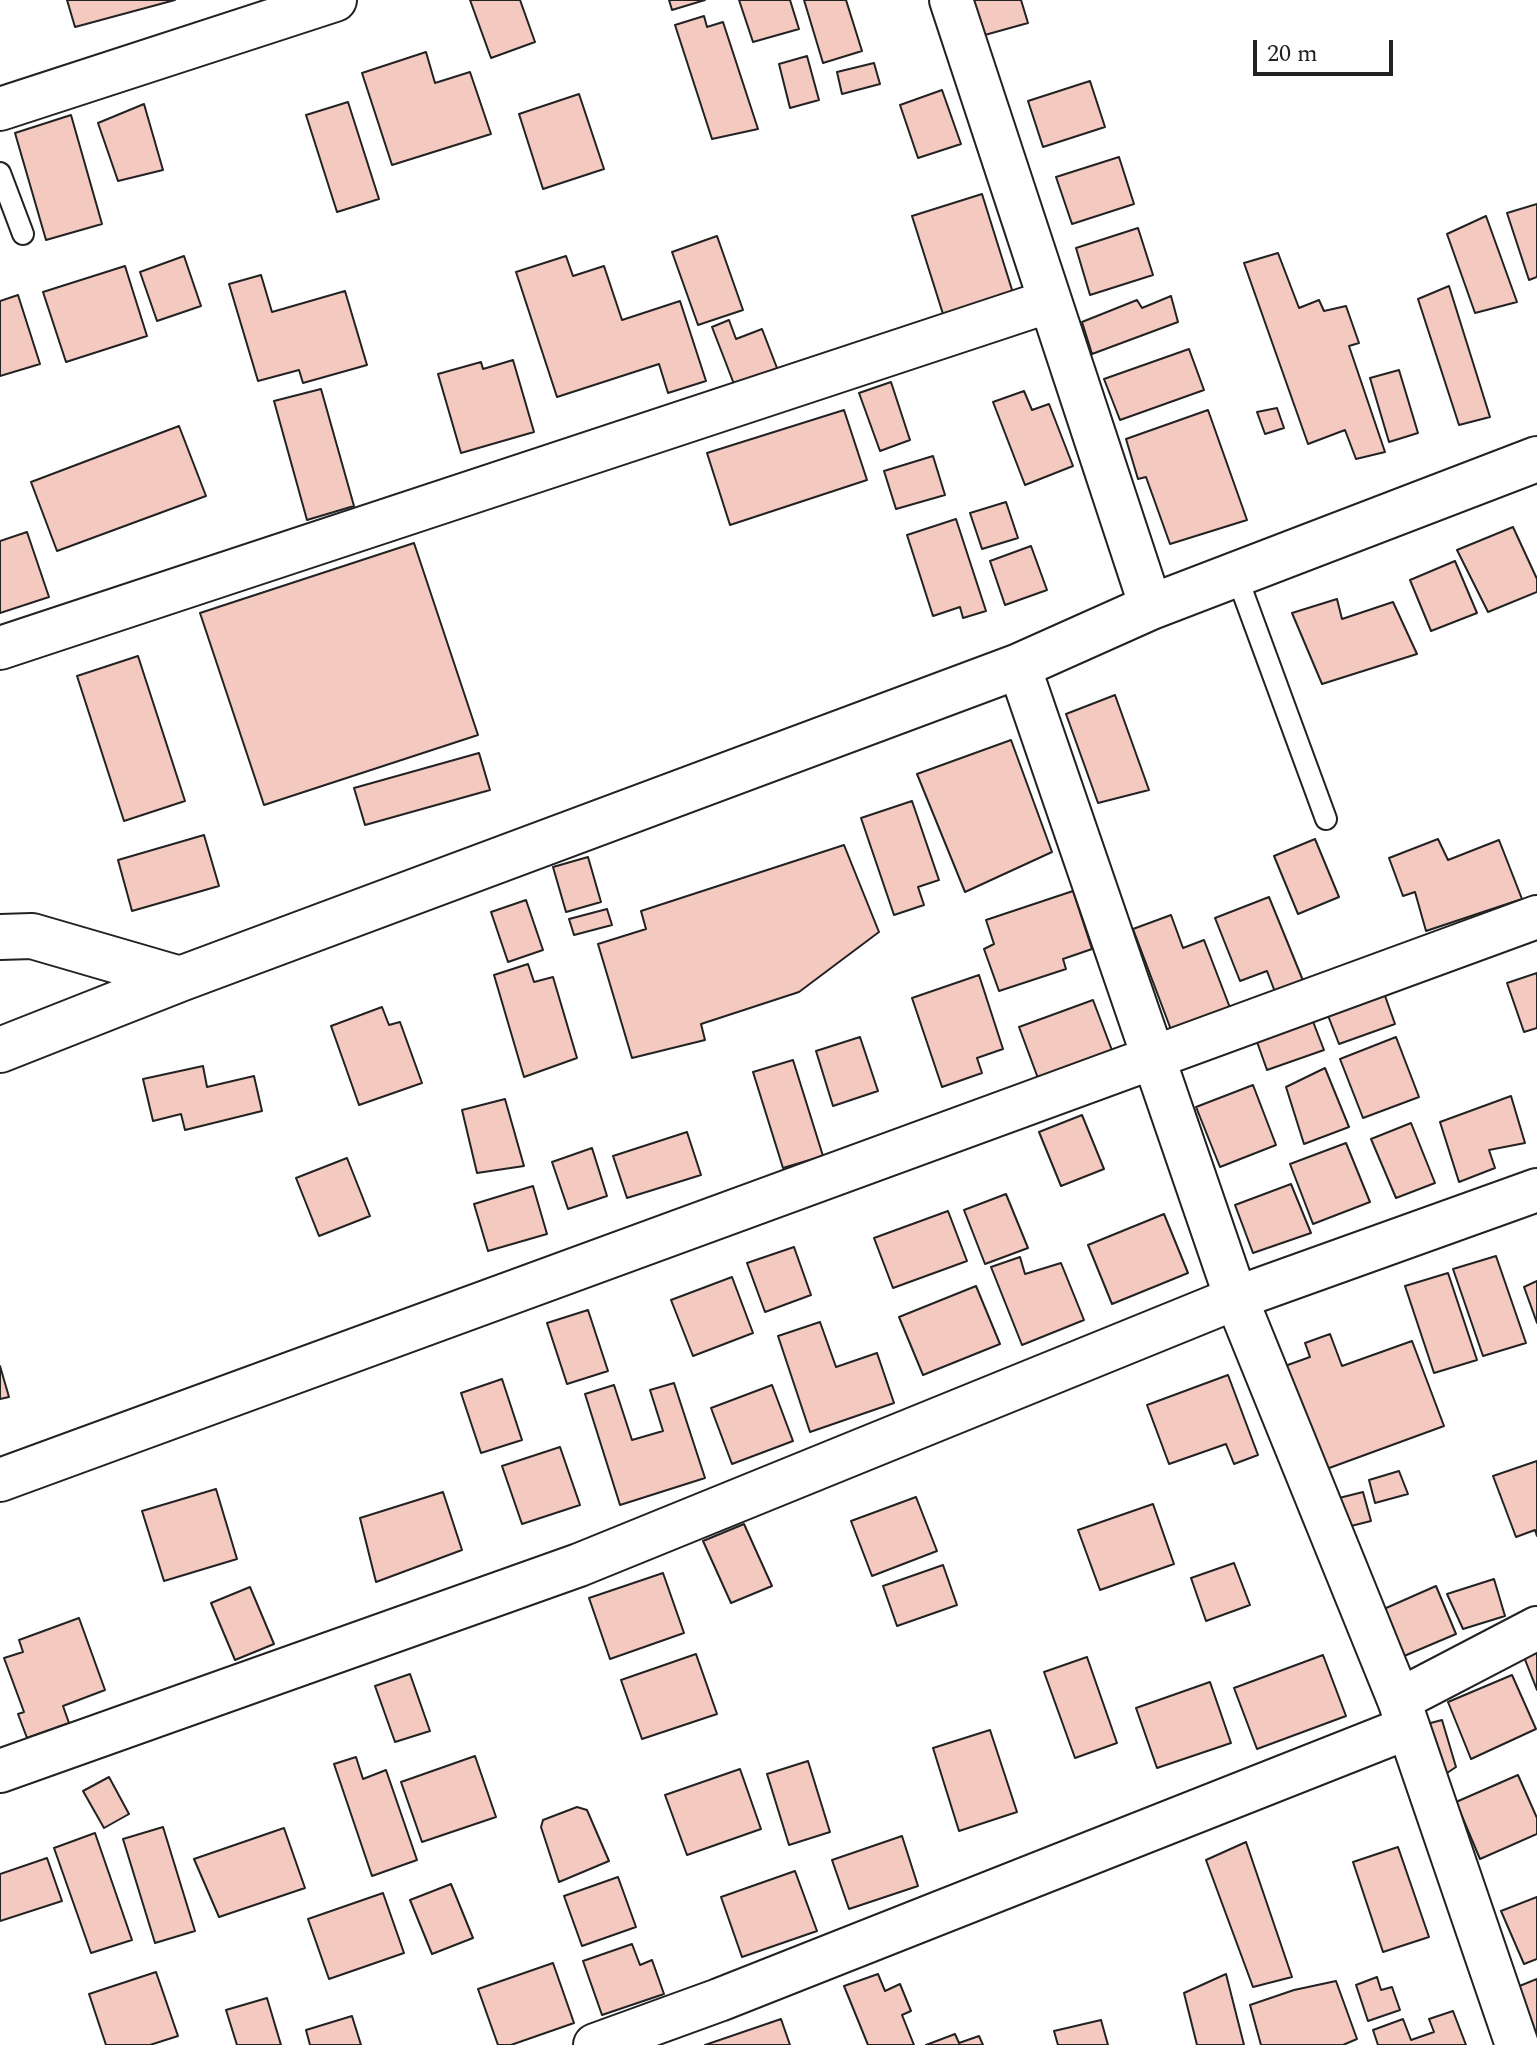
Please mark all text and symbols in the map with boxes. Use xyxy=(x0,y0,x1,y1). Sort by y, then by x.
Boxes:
scale bar xyxy=(1257,24,1397,74)
text: 20 m xyxy=(1267,36,1318,72)

